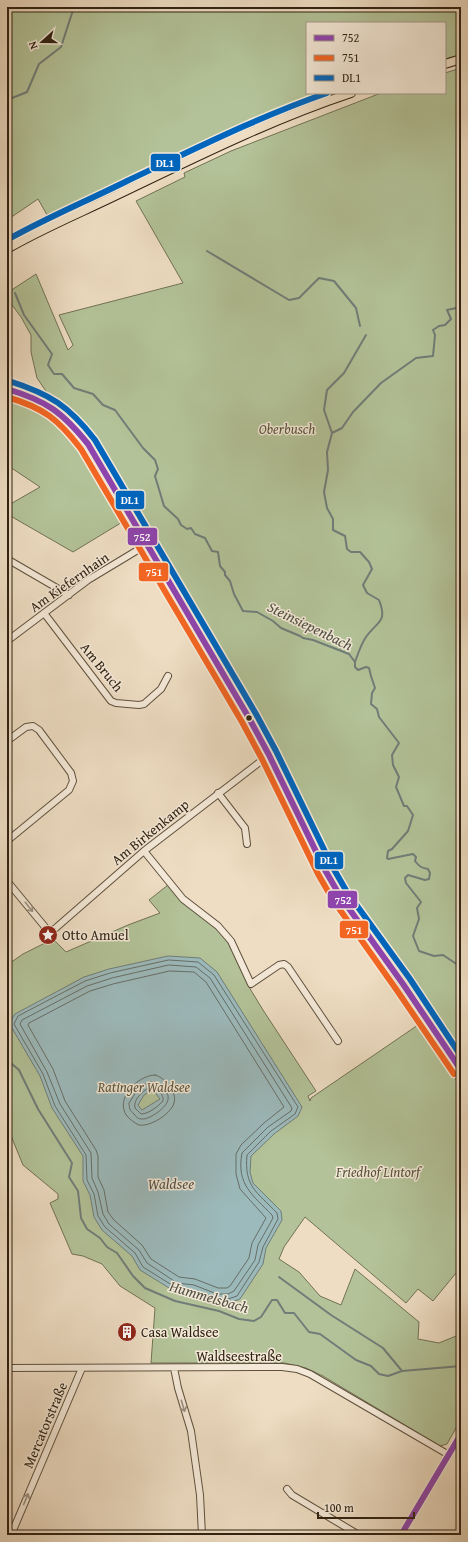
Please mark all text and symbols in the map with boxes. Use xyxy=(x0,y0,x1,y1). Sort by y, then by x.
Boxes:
north arrow xyxy=(22,22,62,62)
legend xyxy=(306,22,446,94)
text: 752 xyxy=(342,29,360,46)
text: N xyxy=(24,39,41,52)
text: 751 xyxy=(342,49,360,66)
text: DL1 xyxy=(342,69,361,86)
line badge: DL1 xyxy=(150,153,181,172)
text: DL1 xyxy=(156,155,175,171)
park label: Oberbusch xyxy=(259,419,315,439)
line badge: DL1 xyxy=(115,490,145,510)
text: DL1 xyxy=(121,492,140,508)
line badge: 752 xyxy=(127,527,158,546)
text: 752 xyxy=(133,529,151,545)
street label: Am Kiefernhain xyxy=(25,547,113,617)
line badge: 751 xyxy=(138,562,169,582)
text: 751 xyxy=(145,564,163,580)
water label: Steinsiepenbach xyxy=(264,596,357,655)
street label: Am Bruch xyxy=(76,638,128,696)
unlabelled marker xyxy=(244,713,254,723)
street label: Am Birkenkamp xyxy=(107,794,193,870)
line badge: DL1 xyxy=(314,851,344,870)
text: DL1 xyxy=(320,852,339,868)
line badge: 752 xyxy=(327,890,358,909)
text: 752 xyxy=(334,892,352,908)
one-way arrow xyxy=(24,901,33,912)
line badge: 751 xyxy=(339,920,369,939)
text: 751 xyxy=(345,922,363,938)
place icon: Otto Amuel xyxy=(37,924,59,946)
place label: Otto Amuel xyxy=(62,925,129,945)
park label: Ratinger Waldsee xyxy=(97,1077,191,1097)
park label: Friedhof Lintorf xyxy=(335,1162,423,1182)
water label: Waldsee xyxy=(148,1173,194,1194)
water label: Hummelsbach xyxy=(166,1275,252,1318)
building icon: Casa Waldsee xyxy=(116,1321,138,1343)
place label: Casa Waldsee xyxy=(141,1322,219,1342)
street label: Waldseestraße xyxy=(196,1346,282,1366)
street label: Mercatorstraße xyxy=(18,1378,72,1471)
one-way arrow xyxy=(180,1399,187,1412)
one-way arrow xyxy=(23,1494,30,1506)
scale bar xyxy=(318,1494,414,1520)
text: 100 m xyxy=(324,1499,354,1516)

